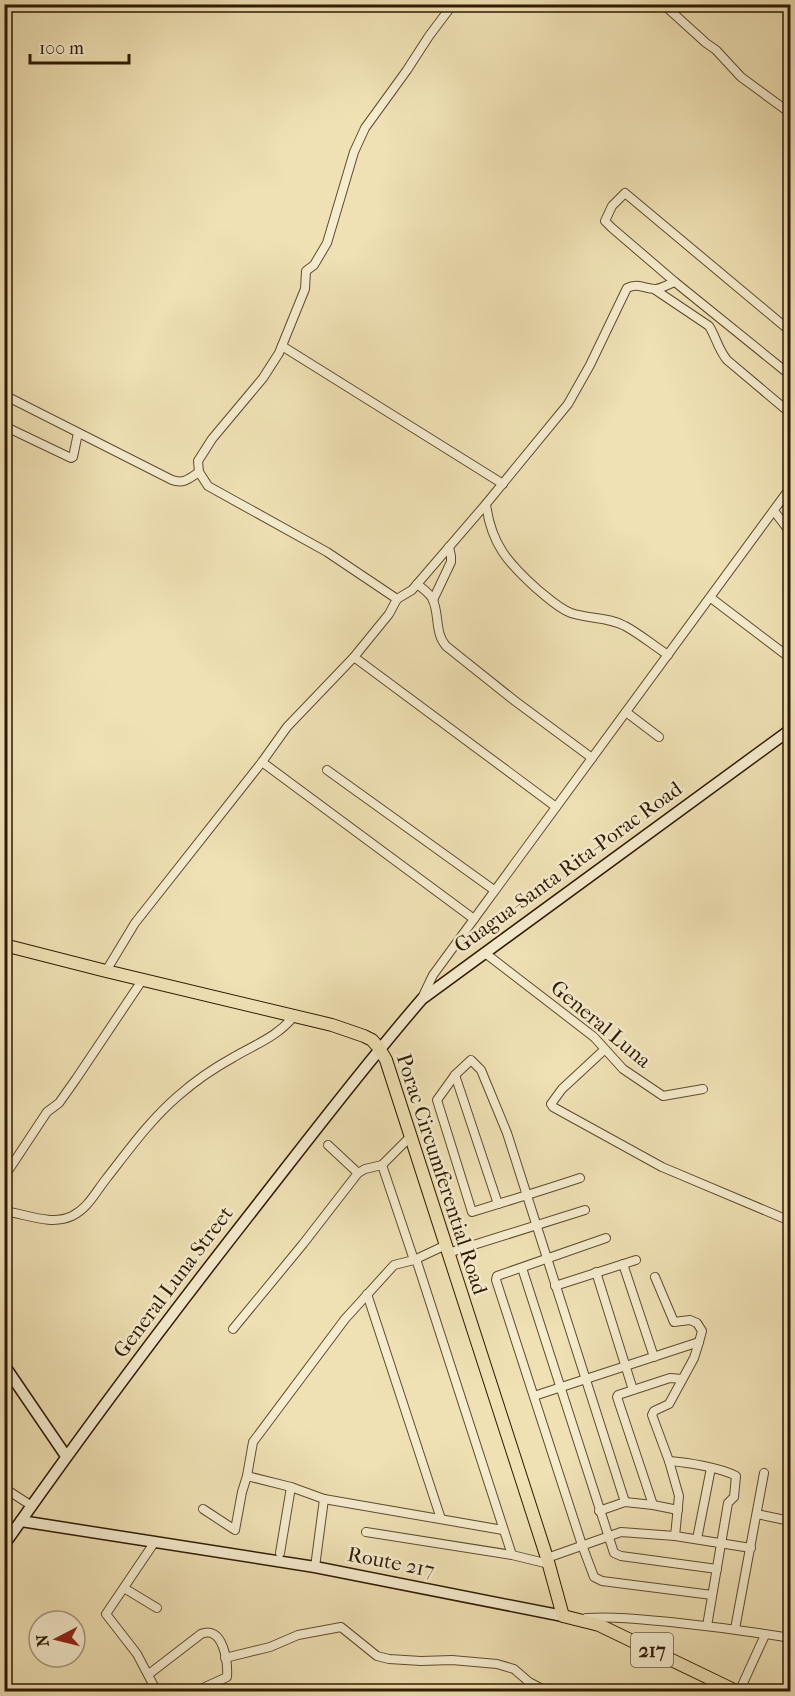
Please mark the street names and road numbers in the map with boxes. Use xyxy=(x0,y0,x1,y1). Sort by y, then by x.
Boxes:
street label: Guagua-Santa Rita-Porac Road xyxy=(450,776,687,958)
street label: General Luna xyxy=(546,975,656,1073)
street label: Porac Circumferential Road xyxy=(392,1051,492,1298)
street label: General Luna Street xyxy=(108,1201,238,1362)
street label: Route 217 xyxy=(346,1542,436,1582)
road number: 217 xyxy=(631,1633,673,1667)

